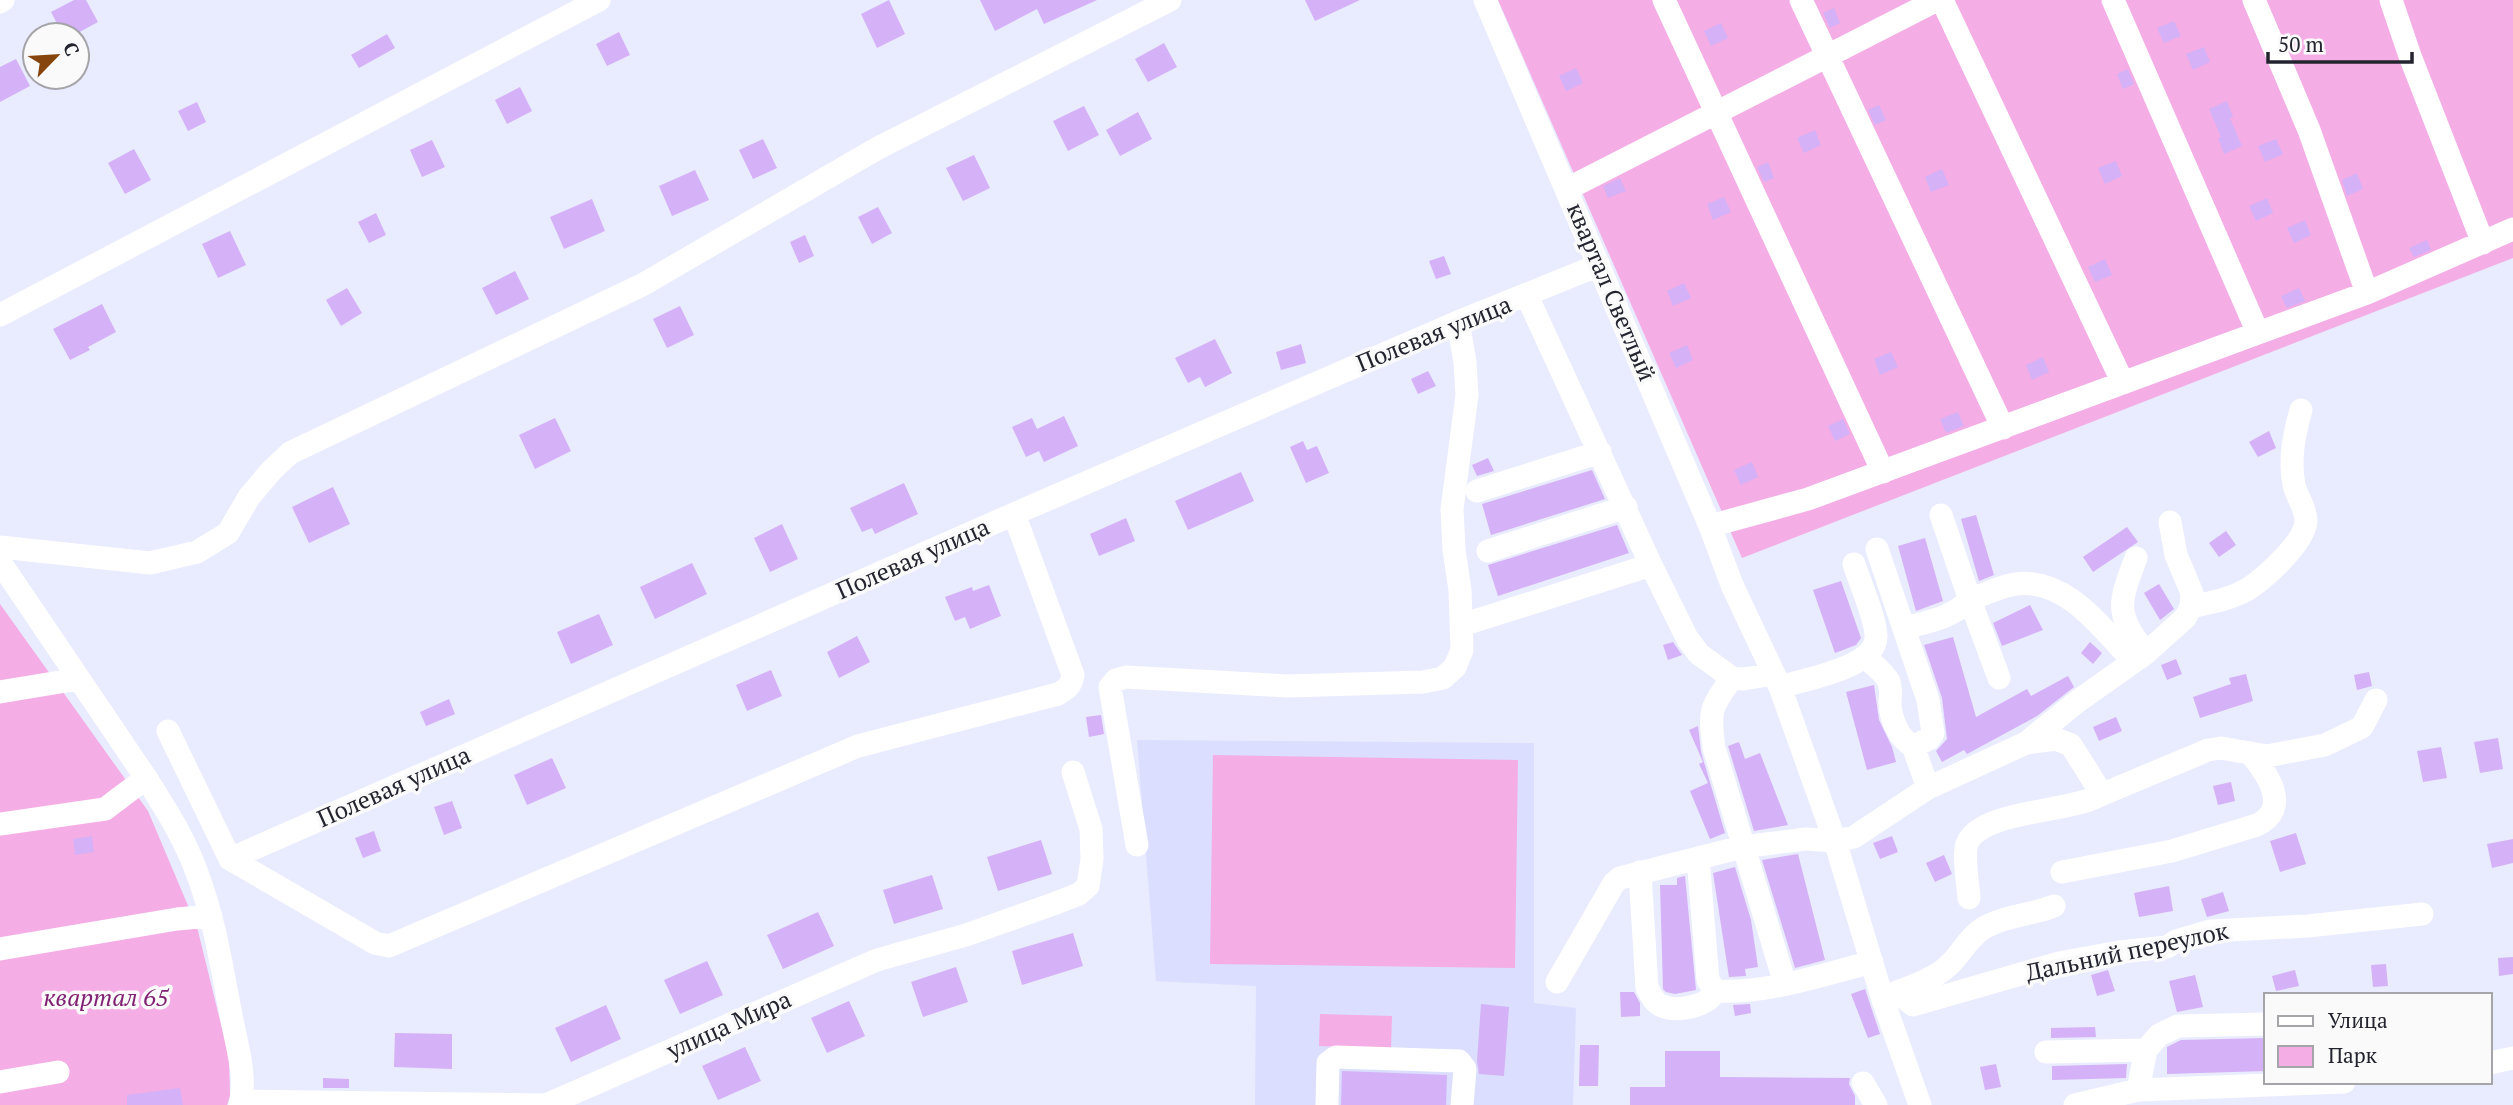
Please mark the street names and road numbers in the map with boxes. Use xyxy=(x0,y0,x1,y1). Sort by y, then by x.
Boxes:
street label: квартал Светлый xyxy=(1560,198,1664,386)
street label: Полевая улица xyxy=(1351,287,1516,379)
street label: Полевая улица xyxy=(831,510,994,606)
street label: Полевая улица xyxy=(312,738,475,834)
street label: Дальний переулок xyxy=(2022,914,2231,988)
street label: улица Мира xyxy=(660,982,796,1066)

